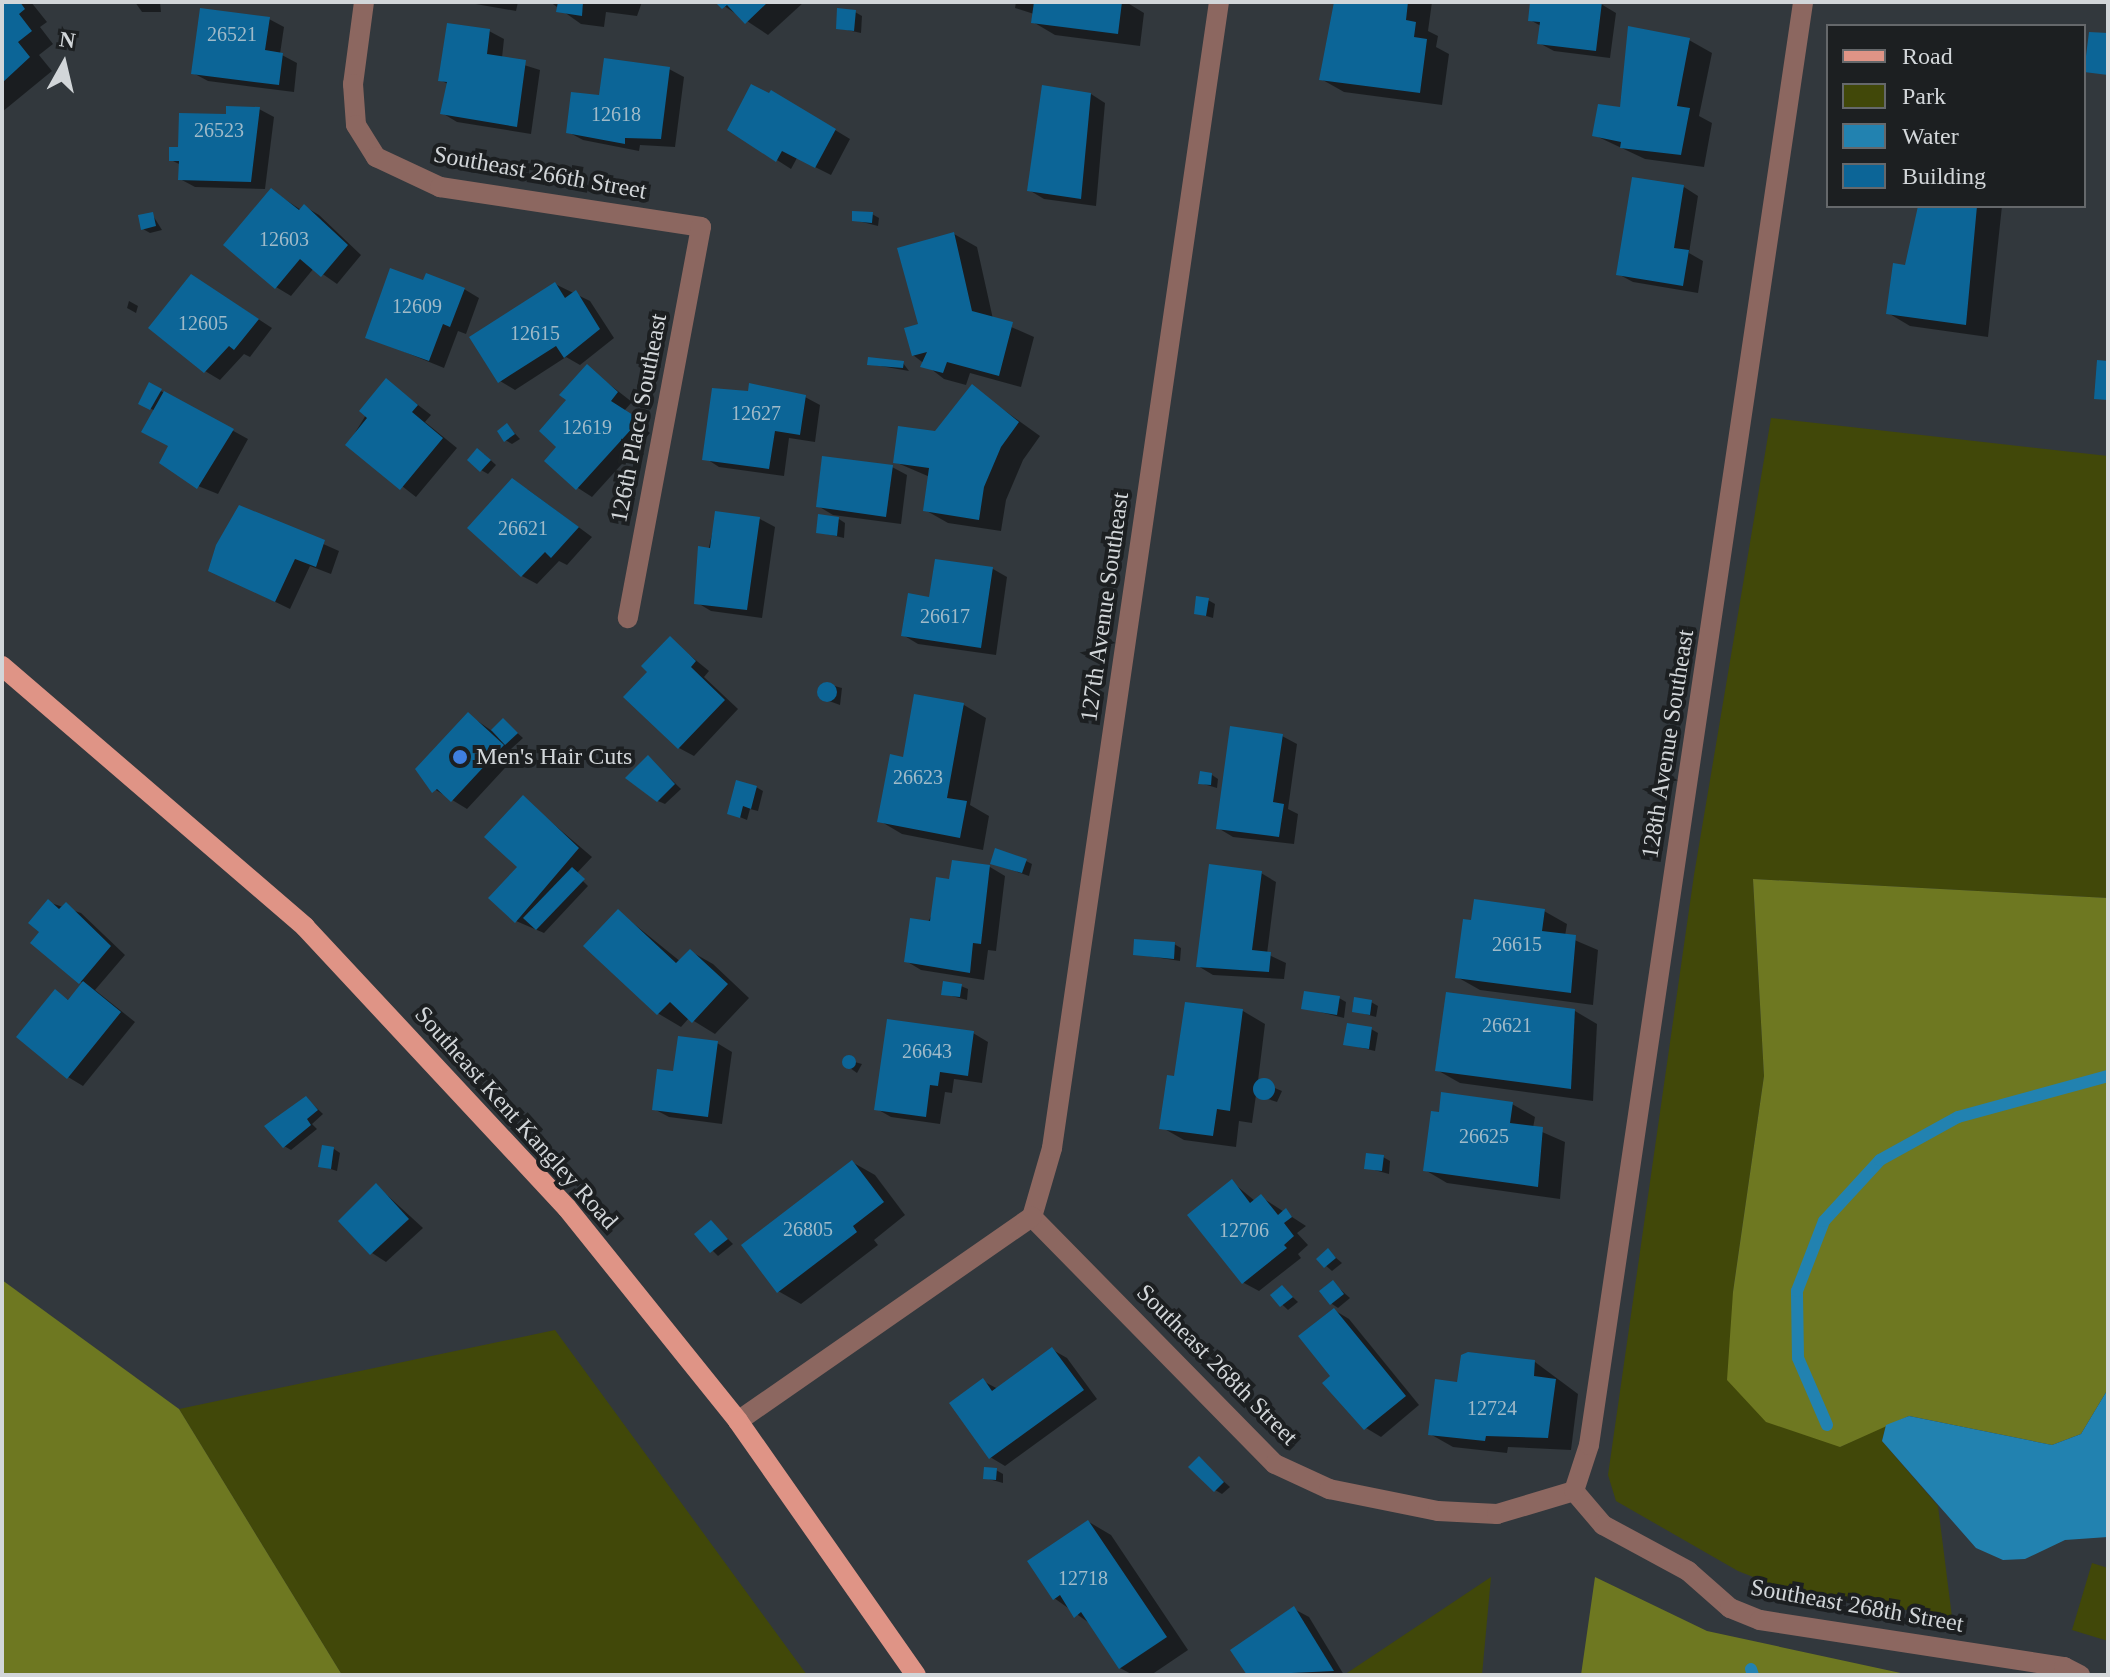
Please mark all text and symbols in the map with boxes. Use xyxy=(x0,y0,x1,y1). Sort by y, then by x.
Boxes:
house number: 26521 xyxy=(207,22,257,46)
north arrow xyxy=(24,24,104,104)
legend xyxy=(1826,24,2086,208)
text: N xyxy=(58,26,77,53)
text: Road xyxy=(1902,43,1953,69)
text: Park xyxy=(1902,83,1946,109)
house number: 12618 xyxy=(591,102,641,126)
house number: 26523 xyxy=(194,118,244,142)
text: Water xyxy=(1902,123,1959,149)
street label: Southeast 266th Street xyxy=(431,140,649,206)
text: Building xyxy=(1902,163,1986,189)
house number: 12603 xyxy=(259,227,309,251)
house number: 12609 xyxy=(392,294,442,318)
house number: 12605 xyxy=(178,311,228,335)
street label: 126th Place Southeast xyxy=(605,311,673,525)
house number: 12615 xyxy=(510,321,560,345)
house number: 12627 xyxy=(731,401,781,425)
house number: 12619 xyxy=(562,415,612,439)
street label: 127th Avenue Southeast xyxy=(1075,490,1135,724)
house number: 26621 xyxy=(498,516,548,540)
house number: 26617 xyxy=(920,604,970,628)
street label: 128th Avenue Southeast xyxy=(1636,627,1700,861)
place label: Men's Hair Cuts xyxy=(476,743,632,771)
marker: Men's Hair Cuts xyxy=(451,748,469,766)
house number: 26623 xyxy=(893,765,943,789)
house number: 26615 xyxy=(1492,932,1542,956)
street label: Southeast Kent Kangley Road xyxy=(408,1001,624,1235)
house number: 26621 xyxy=(1482,1013,1532,1037)
house number: 26643 xyxy=(902,1039,952,1063)
house number: 26625 xyxy=(1459,1124,1509,1148)
house number: 26805 xyxy=(783,1217,833,1241)
house number: 12706 xyxy=(1219,1218,1269,1242)
street label: Southeast 268th Street xyxy=(1130,1278,1304,1452)
house number: 12724 xyxy=(1467,1396,1517,1420)
house number: 12718 xyxy=(1058,1566,1108,1590)
street label: Southeast 268th Street xyxy=(1748,1573,1966,1639)

